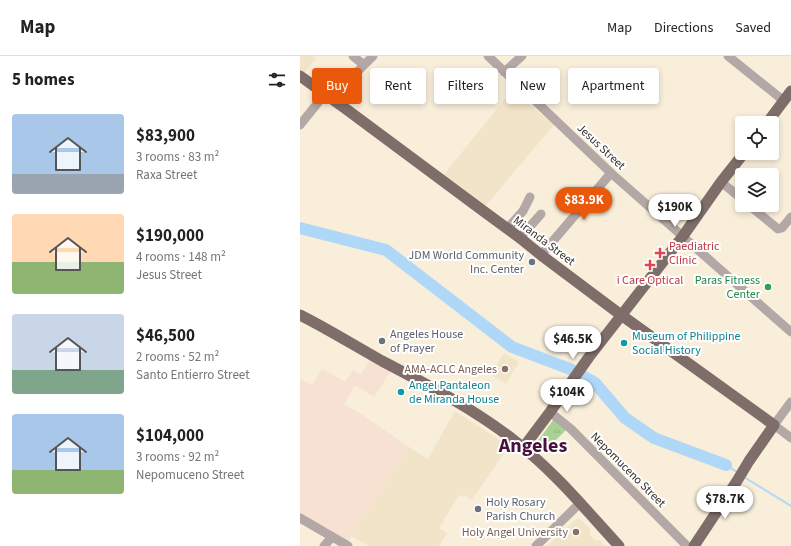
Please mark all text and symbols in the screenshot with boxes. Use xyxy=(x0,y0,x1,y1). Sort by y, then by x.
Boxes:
text: Map xyxy=(20,14,55,41)
text: Map xyxy=(607,18,632,38)
text: Directions xyxy=(654,18,713,38)
text: Saved xyxy=(735,18,771,38)
text: 5 homes xyxy=(12,68,74,92)
chip: Buy xyxy=(312,68,362,104)
chip: Rent xyxy=(370,68,426,104)
chip: Filters xyxy=(434,68,498,104)
chip: New xyxy=(506,68,560,104)
chip: Apartment xyxy=(568,68,659,104)
icon: filters xyxy=(266,69,288,91)
map controls xyxy=(735,116,779,212)
button: locate xyxy=(735,116,779,160)
street label: Jesus Street xyxy=(573,120,629,174)
text: $83,900 xyxy=(136,124,195,148)
icon: home xyxy=(44,130,92,178)
text: 3 rooms · 83 m² xyxy=(136,148,219,166)
text: Raxa Street xyxy=(136,166,197,184)
button: layers xyxy=(735,168,779,212)
pin: $83.9K xyxy=(551,187,617,221)
text: $83.9K xyxy=(564,191,604,209)
pin: $190K xyxy=(647,194,703,228)
text: $190K xyxy=(657,198,693,216)
street label: Miranda Street xyxy=(510,212,578,270)
text: $190,000 xyxy=(136,224,204,248)
icon: home xyxy=(44,230,92,278)
place label: Paediatric Clinic xyxy=(669,238,720,269)
place label: JDM World Community Inc. Center xyxy=(409,247,525,278)
marker: Paediatric Clinic xyxy=(654,247,666,259)
text: 4 rooms · 148 m² xyxy=(136,248,226,266)
marker: JDM World Community Inc. Center xyxy=(527,257,537,267)
marker: i Care Optical xyxy=(644,259,656,271)
text: Jesus Street xyxy=(136,266,202,284)
place label: i Care Optical xyxy=(617,272,683,289)
place label: Paras Fitness Center xyxy=(695,272,761,303)
marker: Paras Fitness Center xyxy=(763,282,773,292)
text: $46,500 xyxy=(136,324,195,348)
place label: Angeles House of Prayer xyxy=(390,326,463,357)
pin: $46.5K xyxy=(540,326,606,360)
place label: Museum of Philippine Social History xyxy=(632,328,741,359)
icon: home xyxy=(44,330,92,378)
text: $46.5K xyxy=(553,330,593,348)
marker: Angeles House of Prayer xyxy=(377,336,387,346)
marker: Museum of Philippine Social History xyxy=(619,338,629,348)
text: 2 rooms · 52 m² xyxy=(136,348,219,366)
place label: AMA-ACLC Angeles xyxy=(405,361,497,378)
marker: AMA-ACLC Angeles xyxy=(500,364,510,374)
text: Santo Entierro Street xyxy=(136,366,250,384)
place label: Angel Pantaleon de Miranda House xyxy=(409,377,499,408)
pin: $104K xyxy=(539,379,595,413)
text: $104K xyxy=(549,383,585,401)
marker: Angel Pantaleon de Miranda House xyxy=(396,387,406,397)
text: $104,000 xyxy=(136,424,204,448)
street label: Nepomuceno Street xyxy=(587,429,669,511)
icon: home xyxy=(44,430,92,478)
district label: Angeles xyxy=(498,432,567,460)
text: 3 rooms · 92 m² xyxy=(136,448,219,466)
text: Nepomuceno Street xyxy=(136,466,244,484)
pin: $78.7K xyxy=(692,486,758,520)
text: $78.7K xyxy=(705,490,745,508)
place label: Holy Rosary Parish Church xyxy=(486,494,555,525)
marker: Holy Rosary Parish Church xyxy=(473,504,483,514)
place label: Holy Angel University xyxy=(462,524,568,541)
marker: Holy Angel University xyxy=(571,527,581,537)

